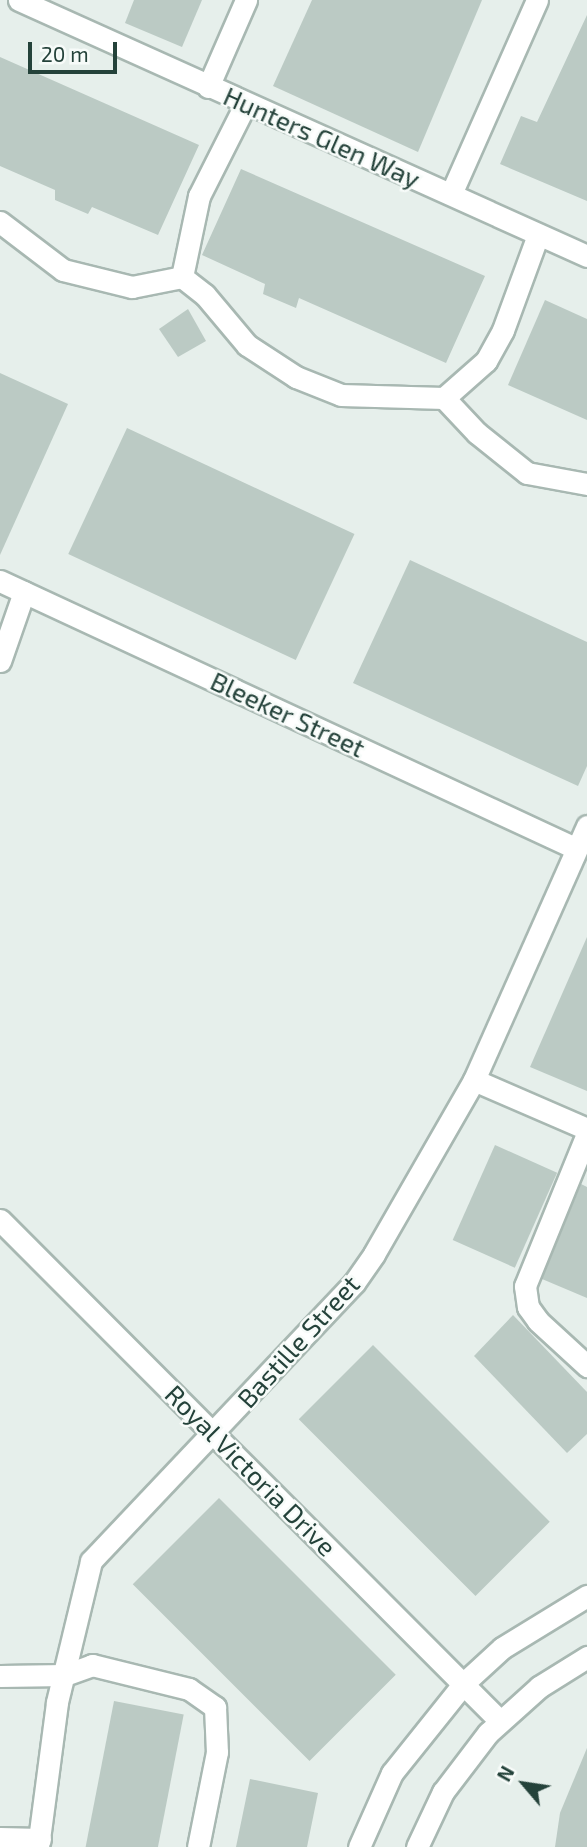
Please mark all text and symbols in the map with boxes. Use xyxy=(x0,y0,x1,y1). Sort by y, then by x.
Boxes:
scale bar xyxy=(32,28,121,72)
text: 20 m xyxy=(41,41,89,66)
street label: Hunters Glen Way xyxy=(219,80,425,194)
street label: Bleeker Street xyxy=(206,665,370,763)
street label: Bastille Street xyxy=(230,1268,366,1414)
street label: Royal Victoria Drive xyxy=(159,1378,343,1562)
north arrow xyxy=(489,1749,559,1819)
text: N xyxy=(492,1762,519,1785)

